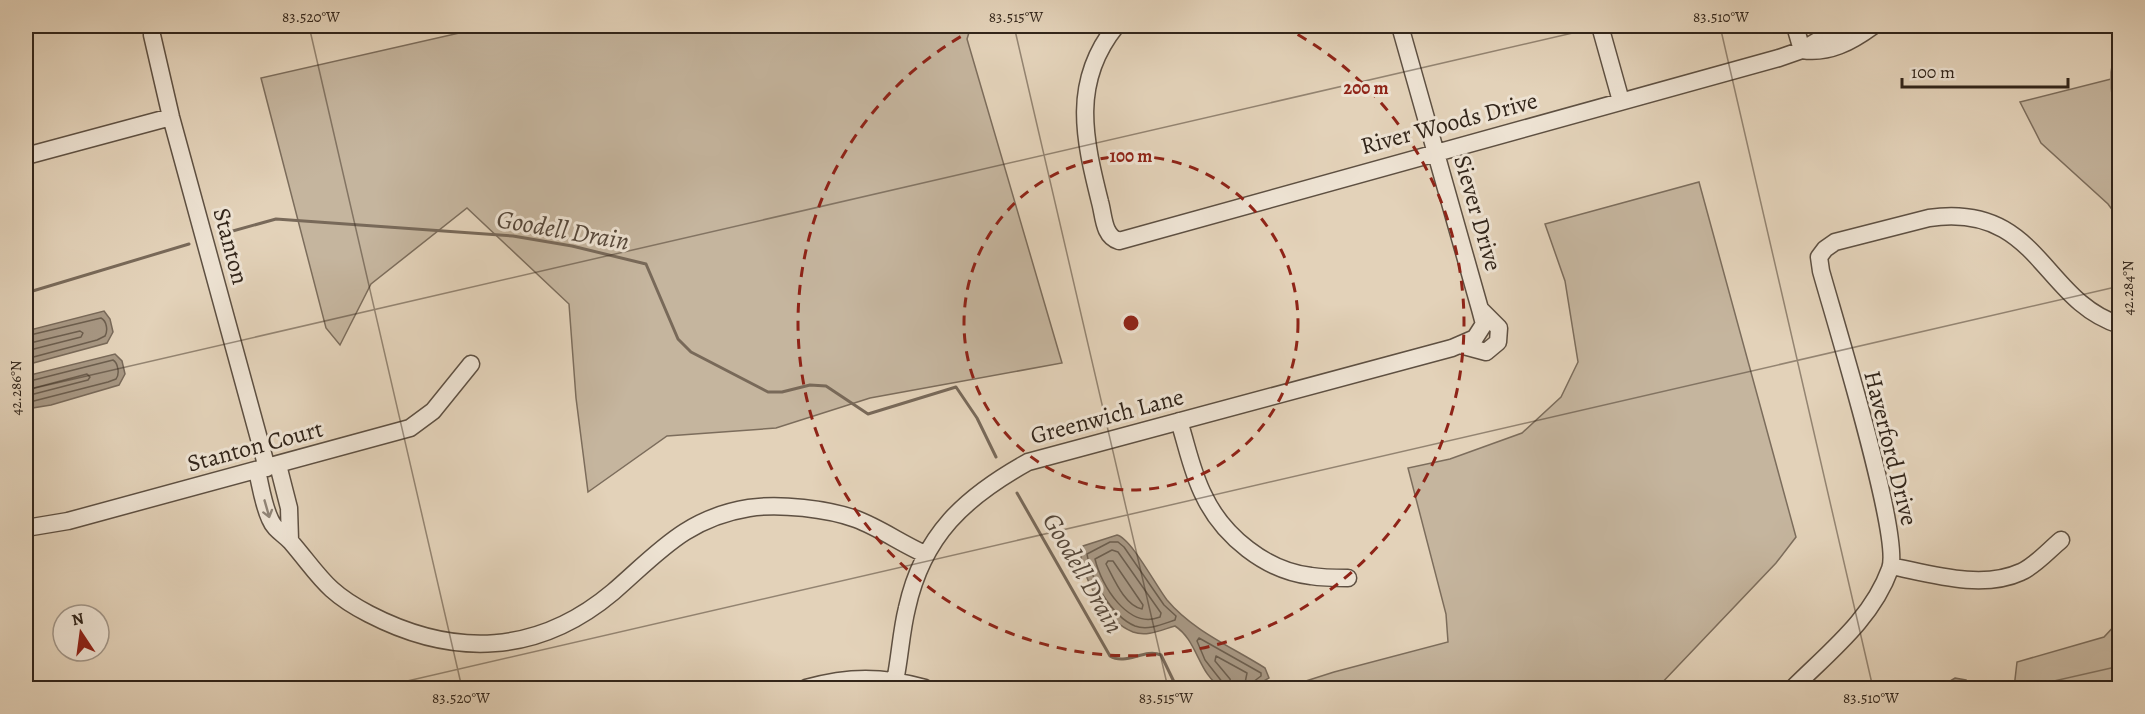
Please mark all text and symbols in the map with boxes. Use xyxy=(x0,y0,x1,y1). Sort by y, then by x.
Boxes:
text: 83.520°W xyxy=(282,7,340,27)
text: 83.515°W xyxy=(989,7,1043,27)
text: 83.510°W xyxy=(1693,7,1749,27)
scale bar xyxy=(1902,51,2068,89)
text: 100 m xyxy=(1911,60,1955,84)
text: 200 m xyxy=(1343,76,1389,100)
street label: River Woods Drive xyxy=(1357,84,1541,162)
text: 100 m xyxy=(1110,144,1152,168)
street label: Siever Drive xyxy=(1446,151,1510,275)
water label: Goodell Drain xyxy=(494,201,632,259)
street label: Stanton xyxy=(205,204,257,288)
text: 42.284°N xyxy=(2118,260,2138,316)
centre of rings xyxy=(1121,313,1141,333)
text: 42.286°N xyxy=(6,360,26,416)
street label: Haverford Drive xyxy=(1856,367,1926,529)
street label: Greenwich Lane xyxy=(1027,380,1187,452)
street label: Stanton Court xyxy=(184,412,327,479)
one-way arrow xyxy=(262,500,273,519)
water label: Goodell Drain xyxy=(1034,506,1132,640)
north arrow xyxy=(51,603,111,663)
text: N xyxy=(70,607,86,631)
text: 83.520°W xyxy=(432,688,490,708)
text: 83.515°W xyxy=(1139,688,1193,708)
text: 83.510°W xyxy=(1843,688,1899,708)

